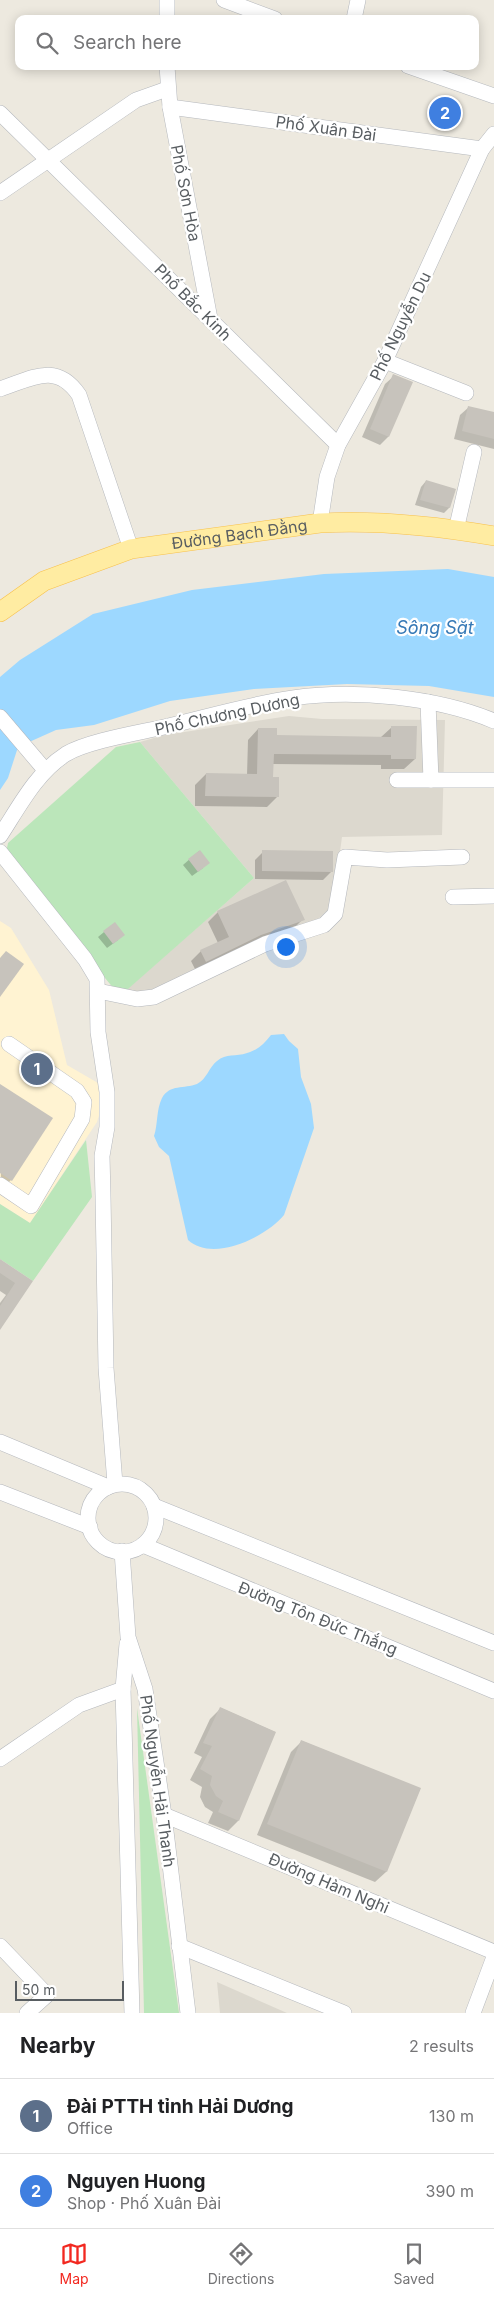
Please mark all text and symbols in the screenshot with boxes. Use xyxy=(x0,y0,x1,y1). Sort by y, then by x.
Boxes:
search box xyxy=(15,15,479,70)
icon: search xyxy=(33,29,61,57)
text: Search here xyxy=(73,31,182,54)
pin: 2 xyxy=(429,94,461,132)
street label: Phố Xuân Đài xyxy=(274,111,378,145)
street label: Phố Sơn Hòa xyxy=(167,143,205,243)
street label: Phố Bắc Kinh xyxy=(150,259,236,345)
street label: Phố Nguyễn Du xyxy=(365,269,435,383)
street label: Đường Bạch Đằng xyxy=(170,515,308,553)
water label: Sông Sặt xyxy=(396,617,475,638)
street label: Phố Chương Dương xyxy=(153,689,301,739)
your location xyxy=(273,934,299,960)
pin: 1 xyxy=(21,1050,53,1088)
street label: Đường Tôn Đức Thắng xyxy=(235,1577,401,1659)
street label: Phố Nguyễn Hải Thanh xyxy=(136,1693,180,1869)
street label: Đường Hàm Nghi xyxy=(266,1849,392,1917)
scale bar xyxy=(15,1978,124,2001)
text: 50 m xyxy=(22,1981,56,1998)
text: Nearby xyxy=(20,2033,95,2058)
text: 2 results xyxy=(409,2036,474,2056)
text: Đài PTTH tỉnh Hải Dương xyxy=(67,2095,294,2118)
text: 1 xyxy=(33,2106,39,2126)
text: 130 m xyxy=(429,2106,474,2126)
text: Office xyxy=(67,2118,113,2138)
text: Nguyen Huong xyxy=(67,2170,206,2193)
text: 2 xyxy=(31,2181,41,2201)
text: 390 m xyxy=(426,2181,474,2201)
text: Shop · Phố Xuân Đài xyxy=(67,2193,221,2213)
tab: Map xyxy=(60,2240,89,2287)
tab: Directions xyxy=(208,2240,274,2287)
tab: Saved xyxy=(393,2240,434,2287)

